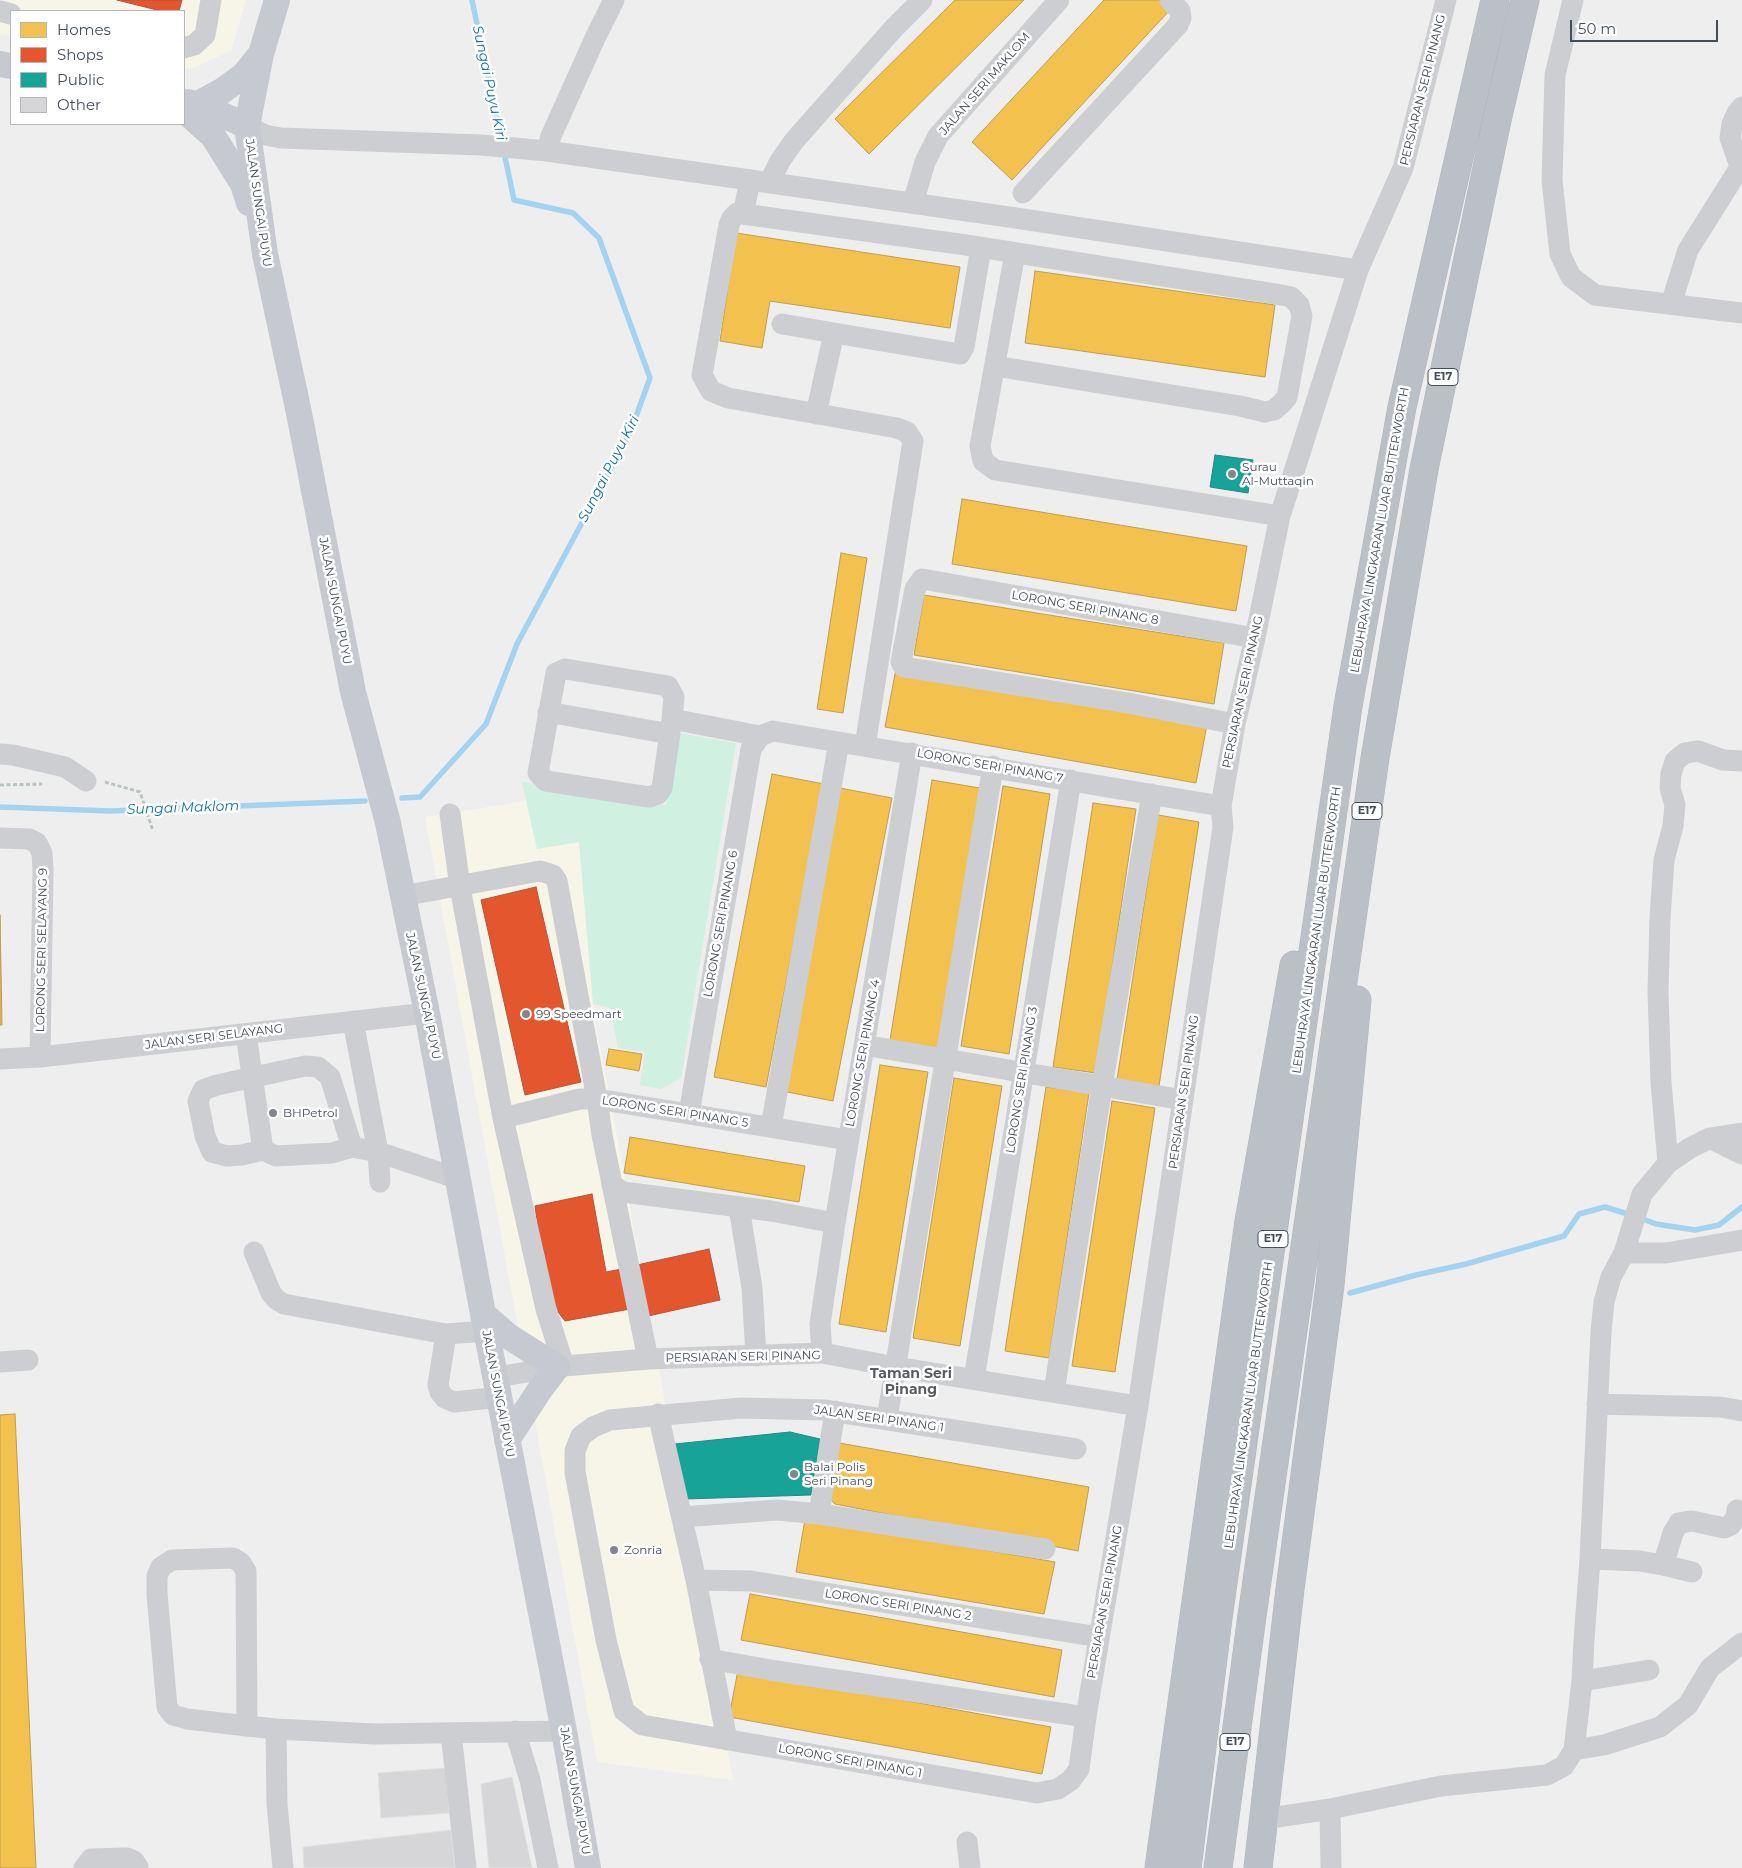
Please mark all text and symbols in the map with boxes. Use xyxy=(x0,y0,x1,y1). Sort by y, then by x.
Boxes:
legend xyxy=(10,10,185,125)
scale bar xyxy=(1572,10,1720,42)
street label: PERSIARAN SERI PINANG xyxy=(1397,13,1449,167)
text: 50 m xyxy=(1578,19,1616,38)
text: Homes xyxy=(57,20,111,39)
water label: Sungai Puyu Kiri xyxy=(469,24,509,142)
street label: JALAN SERI MAKLOM xyxy=(937,30,1033,138)
text: Shops xyxy=(57,45,103,64)
text: Public xyxy=(57,70,105,89)
text: Other xyxy=(57,95,101,114)
street label: JALAN SUNGAI PUYU xyxy=(242,138,274,268)
road number: E17 xyxy=(1428,368,1458,386)
street label: LEBUHRAYA LINGKARAN LUAR BUTTERWORTH xyxy=(1348,386,1412,674)
water label: Sungai Puyu Kiri xyxy=(575,413,643,525)
place label: Surau Al-Muttaqin xyxy=(1242,460,1314,488)
marker: Surau Al-Muttaqin xyxy=(1226,468,1238,480)
street label: JALAN SUNGAI PUYU xyxy=(316,536,354,666)
street label: LORONG SERI PINANG 8 xyxy=(1010,588,1160,628)
street label: PERSIARAN SERI PINANG xyxy=(1220,615,1266,769)
street label: LORONG SERI PINANG 7 xyxy=(916,746,1064,786)
street label: LEBUHRAYA LINGKARAN LUAR BUTTERWORTH xyxy=(1290,786,1344,1074)
water label: Sungai Maklom xyxy=(126,798,240,818)
road number: E17 xyxy=(1352,802,1382,819)
street label: LORONG SERI PINANG 6 xyxy=(701,850,741,998)
street label: LORONG SERI SELAYANG 9 xyxy=(33,868,51,1032)
street label: JALAN SUNGAI PUYU xyxy=(403,931,443,1061)
street label: LORONG SERI PINANG 4 xyxy=(843,978,883,1128)
street label: LORONG SERI PINANG 3 xyxy=(1003,1006,1041,1154)
place label: 99 Speedmart xyxy=(536,1007,622,1021)
marker: 99 Speedmart xyxy=(520,1008,532,1020)
street label: PERSIARAN SERI PINANG xyxy=(1166,1014,1202,1170)
street label: JALAN SERI SELAYANG xyxy=(144,1021,284,1053)
street label: LORONG SERI PINANG 5 xyxy=(601,1093,749,1131)
place label: BHPetrol xyxy=(283,1106,338,1120)
marker: BHPetrol xyxy=(267,1107,279,1119)
road number: E17 xyxy=(1258,1230,1288,1248)
street label: LEBUHRAYA LINGKARAN LUAR BUTTERWORTH xyxy=(1222,1261,1276,1549)
street label: JALAN SUNGAI PUYU xyxy=(479,1329,517,1459)
street label: PERSIARAN SERI PINANG xyxy=(665,1348,821,1366)
district label: Taman Seri Pinang xyxy=(870,1366,952,1398)
street label: JALAN SERI PINANG 1 xyxy=(813,1403,945,1435)
place label: Balai Polis Seri Pinang xyxy=(804,1460,873,1488)
marker: Balai Polis Seri Pinang xyxy=(788,1468,800,1480)
street label: PERSIARAN SERI PINANG xyxy=(1084,1524,1126,1680)
place label: Zonria xyxy=(624,1543,662,1557)
marker: Zonria xyxy=(608,1544,620,1556)
street label: LORONG SERI PINANG 2 xyxy=(824,1586,972,1624)
street label: JALAN SUNGAI PUYU xyxy=(557,1726,593,1856)
road number: E17 xyxy=(1220,1734,1250,1750)
street label: LORONG SERI PINANG 1 xyxy=(777,1741,923,1781)

